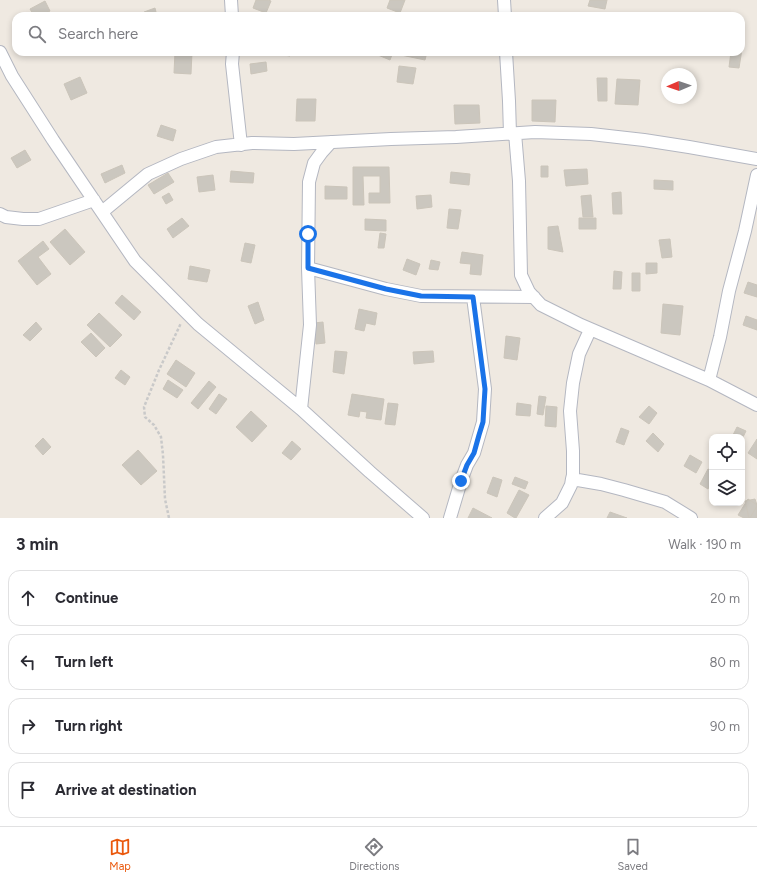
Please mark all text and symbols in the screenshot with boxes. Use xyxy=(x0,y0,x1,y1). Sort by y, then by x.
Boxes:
search box xyxy=(12,12,745,56)
icon: search xyxy=(26,23,48,45)
text: Search here xyxy=(58,25,138,43)
north arrow xyxy=(661,68,697,104)
route start xyxy=(299,225,317,243)
map controls xyxy=(709,434,745,506)
button: locate xyxy=(709,434,745,470)
button: layers xyxy=(709,470,745,506)
route end xyxy=(452,472,470,490)
text: 3 min xyxy=(16,534,58,554)
text: Walk · 190 m xyxy=(668,537,741,552)
icon: ahead xyxy=(17,587,39,609)
text: Continue xyxy=(55,589,118,607)
text: 20 m xyxy=(710,591,740,606)
icon: left xyxy=(17,651,39,673)
text: Turn left xyxy=(55,653,113,671)
text: 80 m xyxy=(709,655,740,670)
icon: right xyxy=(17,715,39,737)
text: Turn right xyxy=(55,717,123,735)
text: 90 m xyxy=(710,719,740,734)
icon: arrive xyxy=(17,779,39,801)
text: Arrive at destination xyxy=(55,781,196,799)
tab: Map xyxy=(109,836,131,873)
tab: Directions xyxy=(349,836,399,873)
tab: Saved xyxy=(618,836,648,873)

